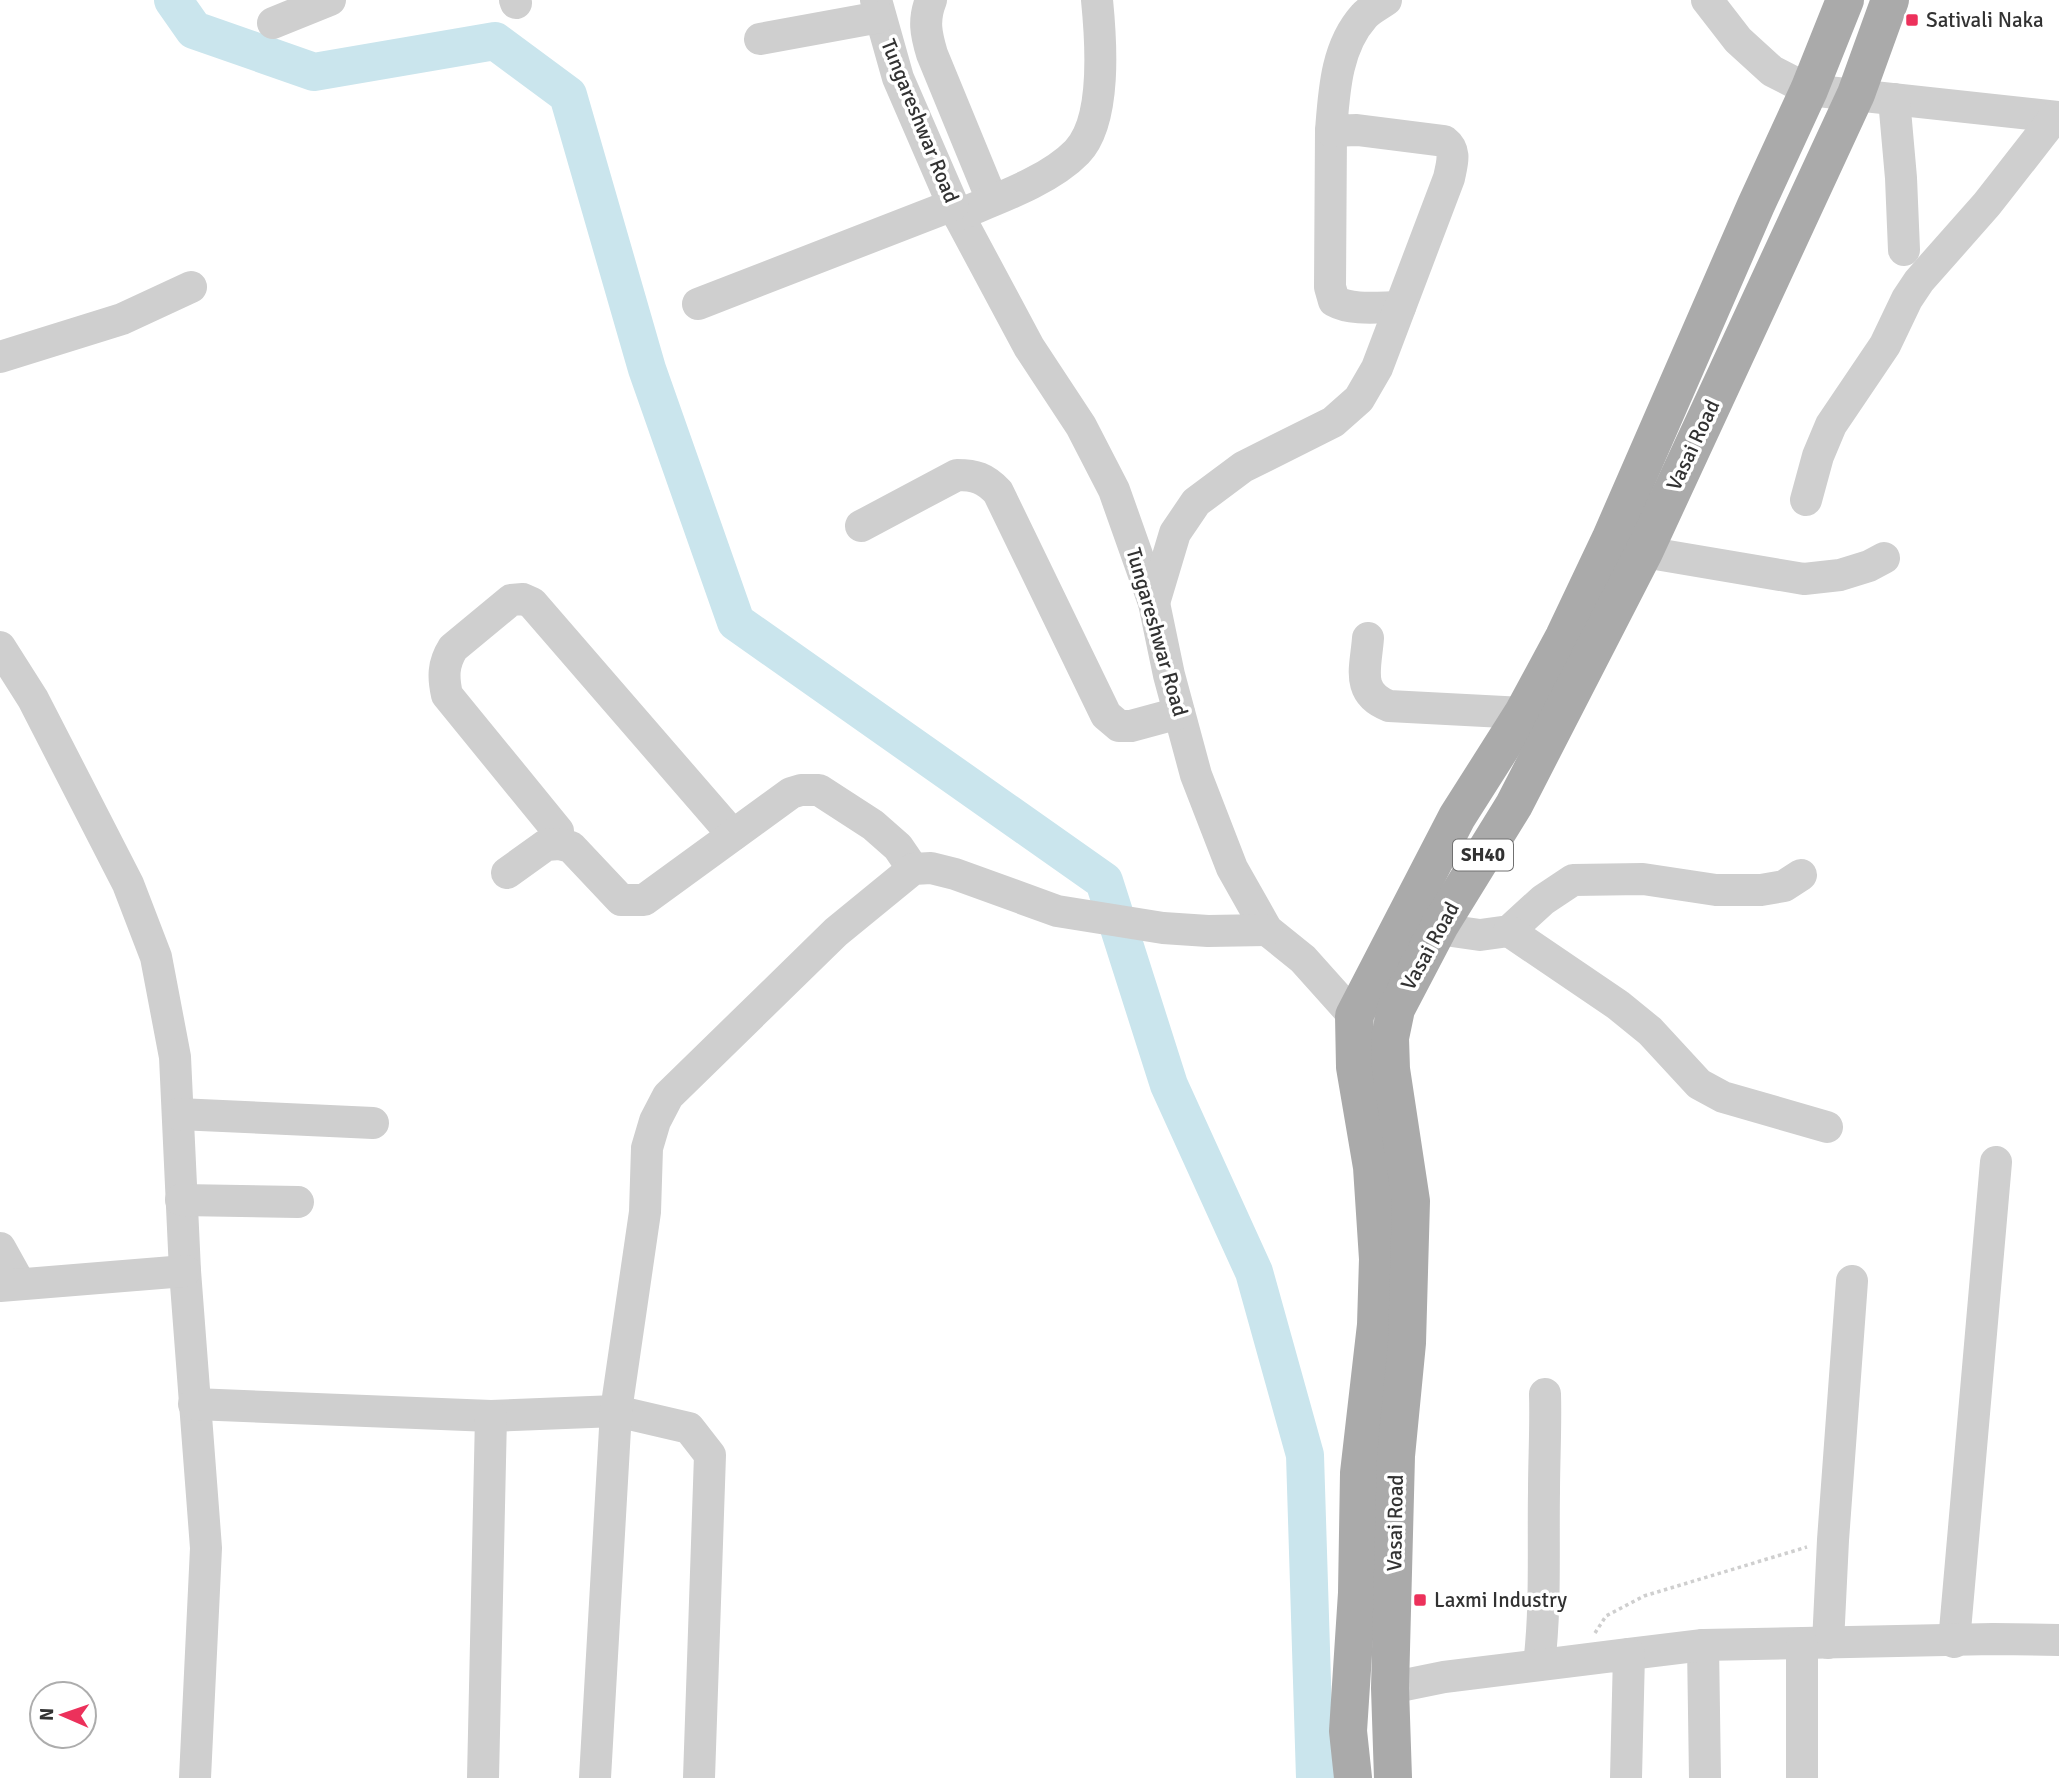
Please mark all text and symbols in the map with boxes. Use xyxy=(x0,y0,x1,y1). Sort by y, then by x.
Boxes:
place label: Sativali Naka xyxy=(1926,7,2044,33)
marker: Sativali Naka xyxy=(1904,12,1920,28)
street label: Tungareshwar Road xyxy=(875,35,965,207)
street label: Vasai Road xyxy=(1661,396,1725,494)
street label: Tungareshwar Road xyxy=(1120,545,1194,719)
road number: SH40 xyxy=(1453,840,1513,870)
street label: Vasai Road xyxy=(1395,897,1465,995)
street label: Vasai Road xyxy=(1381,1474,1409,1572)
place label: Laxmi Industry xyxy=(1434,1587,1567,1613)
marker: Laxmi Industry xyxy=(1412,1592,1428,1608)
north arrow xyxy=(28,1680,98,1750)
text: N xyxy=(35,1707,59,1721)

